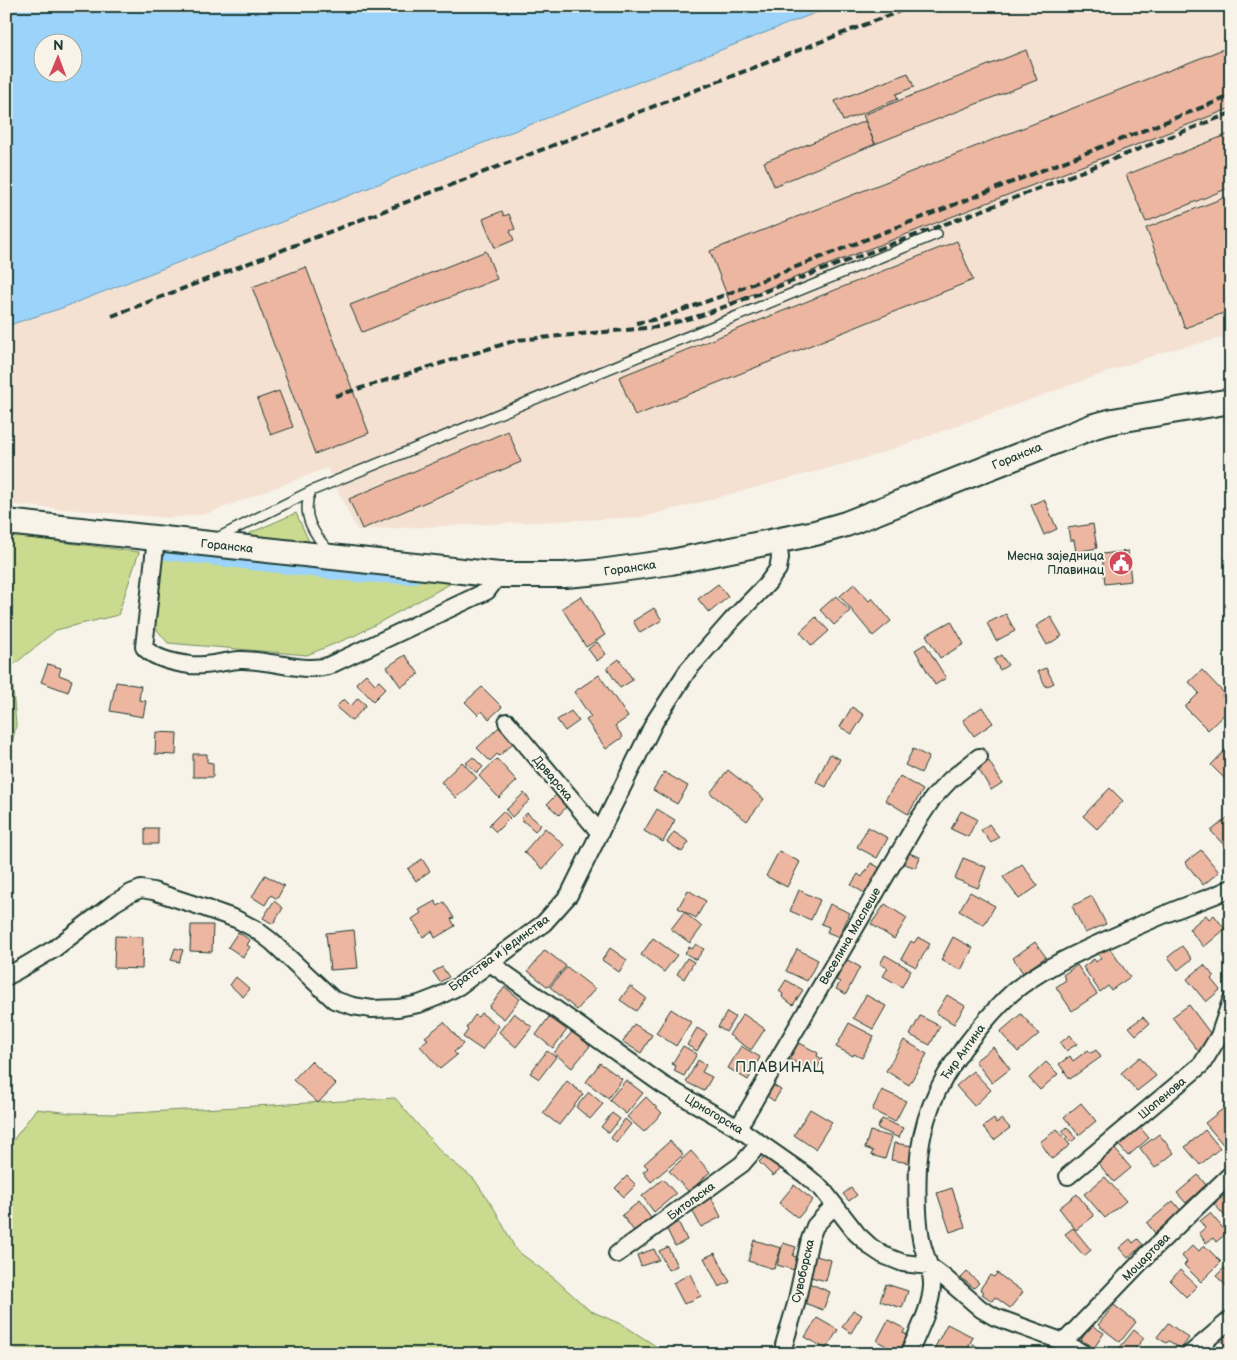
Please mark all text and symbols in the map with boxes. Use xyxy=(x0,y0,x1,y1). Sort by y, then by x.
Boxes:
north arrow xyxy=(32,32,82,82)
text: N xyxy=(53,37,64,54)
street label: Горанска xyxy=(990,440,1044,473)
street label: Горанска xyxy=(200,536,254,557)
place label: Месна заједница Плавинац xyxy=(1007,549,1104,578)
public building icon: Месна заједница Плавинац xyxy=(1108,550,1134,576)
street label: Горанска xyxy=(603,557,657,580)
street label: Дрварска xyxy=(529,753,576,804)
street label: Веселина Маслеше xyxy=(816,885,885,988)
street label: Братства и јединства xyxy=(446,912,552,995)
street label: Ћир Антина xyxy=(938,1021,989,1083)
district label: ПЛАВИНАЦ xyxy=(735,1058,825,1077)
street label: Шопенова xyxy=(1135,1074,1189,1123)
street label: Црногорска xyxy=(682,1091,746,1138)
street label: Битољска xyxy=(664,1179,718,1224)
street label: Моцартова xyxy=(1119,1230,1174,1285)
street label: Сувоборска xyxy=(789,1238,818,1304)

